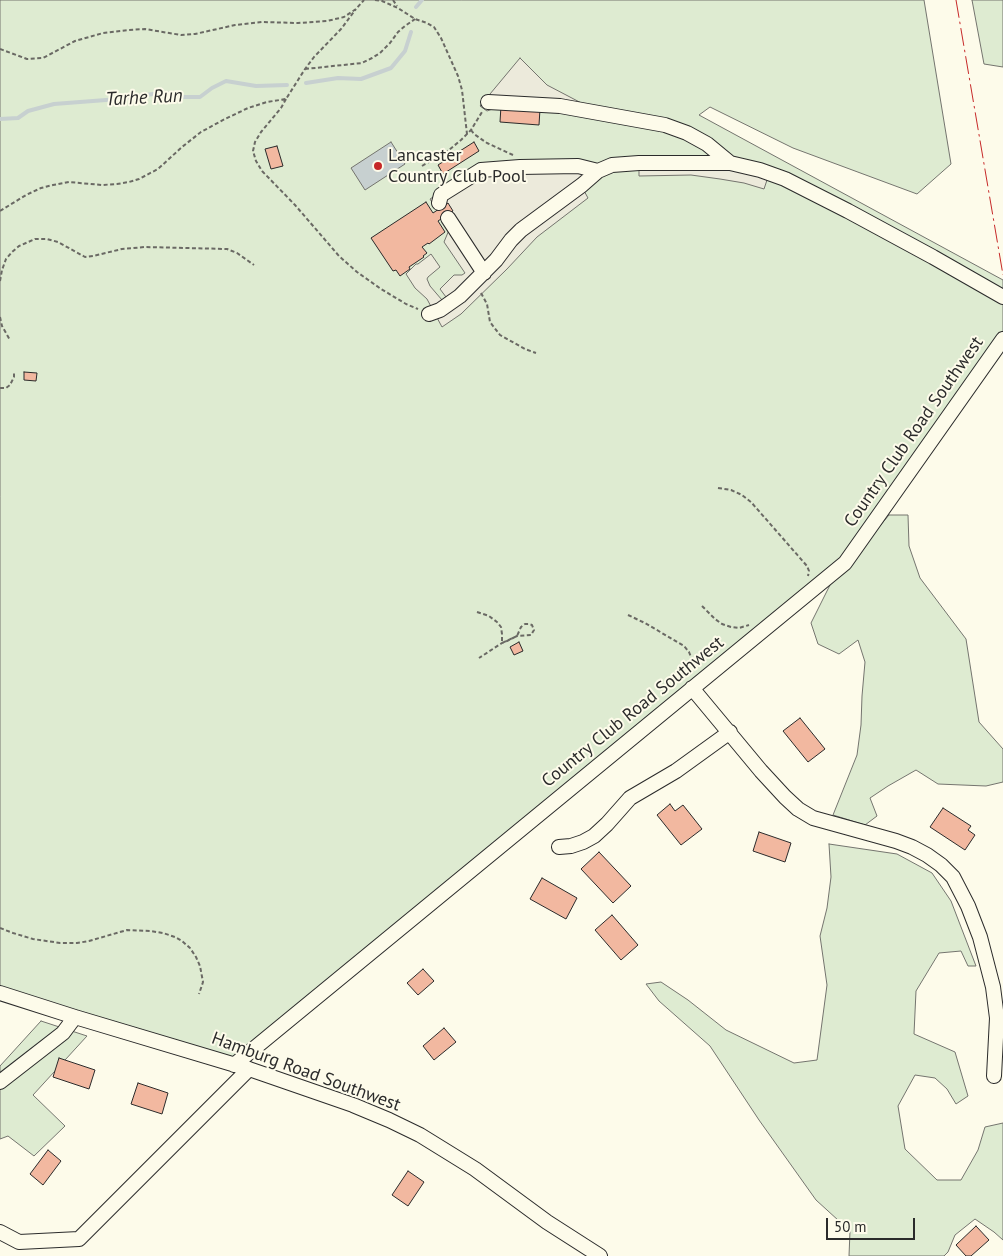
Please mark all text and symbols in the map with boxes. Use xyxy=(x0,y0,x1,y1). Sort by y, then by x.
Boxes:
water label: Tarhe Run xyxy=(105,85,183,111)
place label: Lancaster Country Club Pool xyxy=(388,145,526,188)
marker: Lancaster Country Club Pool xyxy=(372,160,384,172)
street label: Country Club Road Southwest xyxy=(840,333,988,531)
street label: Country Club Road Southwest xyxy=(538,632,728,792)
street label: Hamburg Road Southwest xyxy=(209,1028,403,1116)
scale bar xyxy=(828,1208,917,1240)
text: 50 m xyxy=(834,1217,867,1236)

